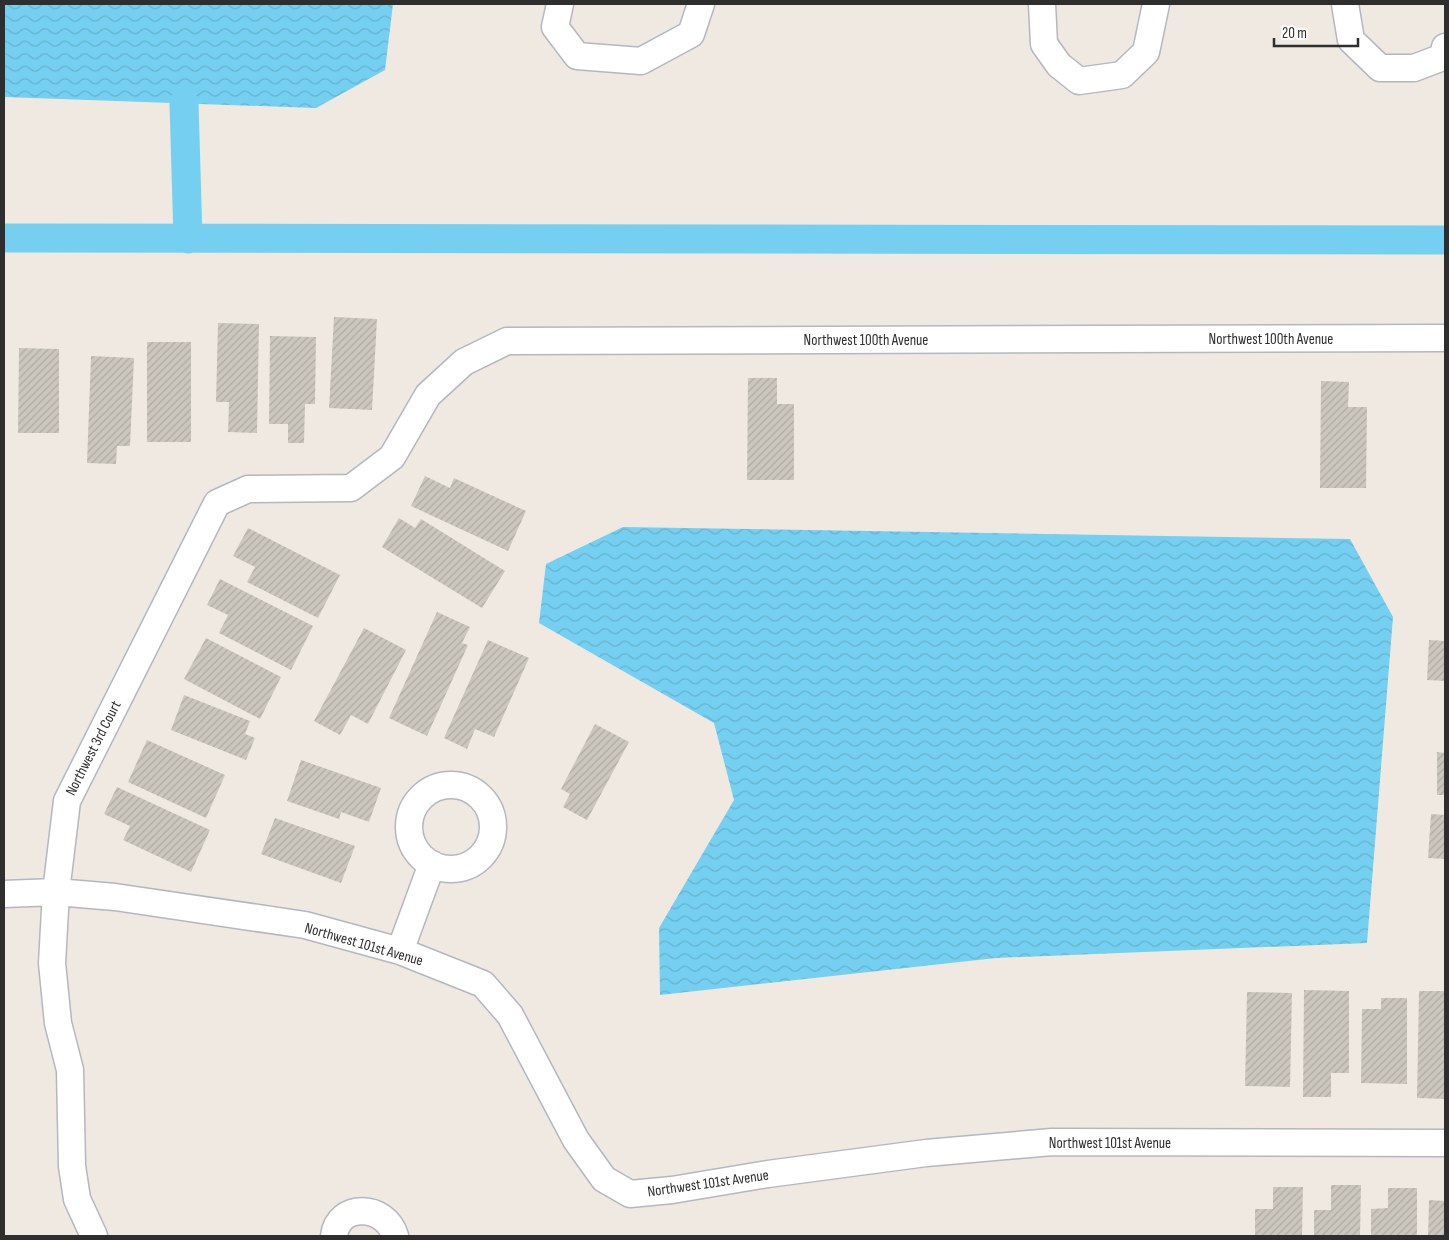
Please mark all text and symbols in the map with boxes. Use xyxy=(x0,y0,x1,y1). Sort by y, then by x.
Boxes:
scale bar xyxy=(1274,15,1358,47)
text: 20 m xyxy=(1282,24,1307,43)
street label: Northwest 100th Avenue xyxy=(1209,330,1333,349)
street label: Northwest 100th Avenue xyxy=(804,331,928,350)
street label: Northwest 3rd Court xyxy=(61,697,126,799)
street label: Northwest 101st Avenue xyxy=(302,918,425,970)
street label: Northwest 101st Avenue xyxy=(1049,1134,1171,1153)
street label: Northwest 101st Avenue xyxy=(646,1166,770,1201)

